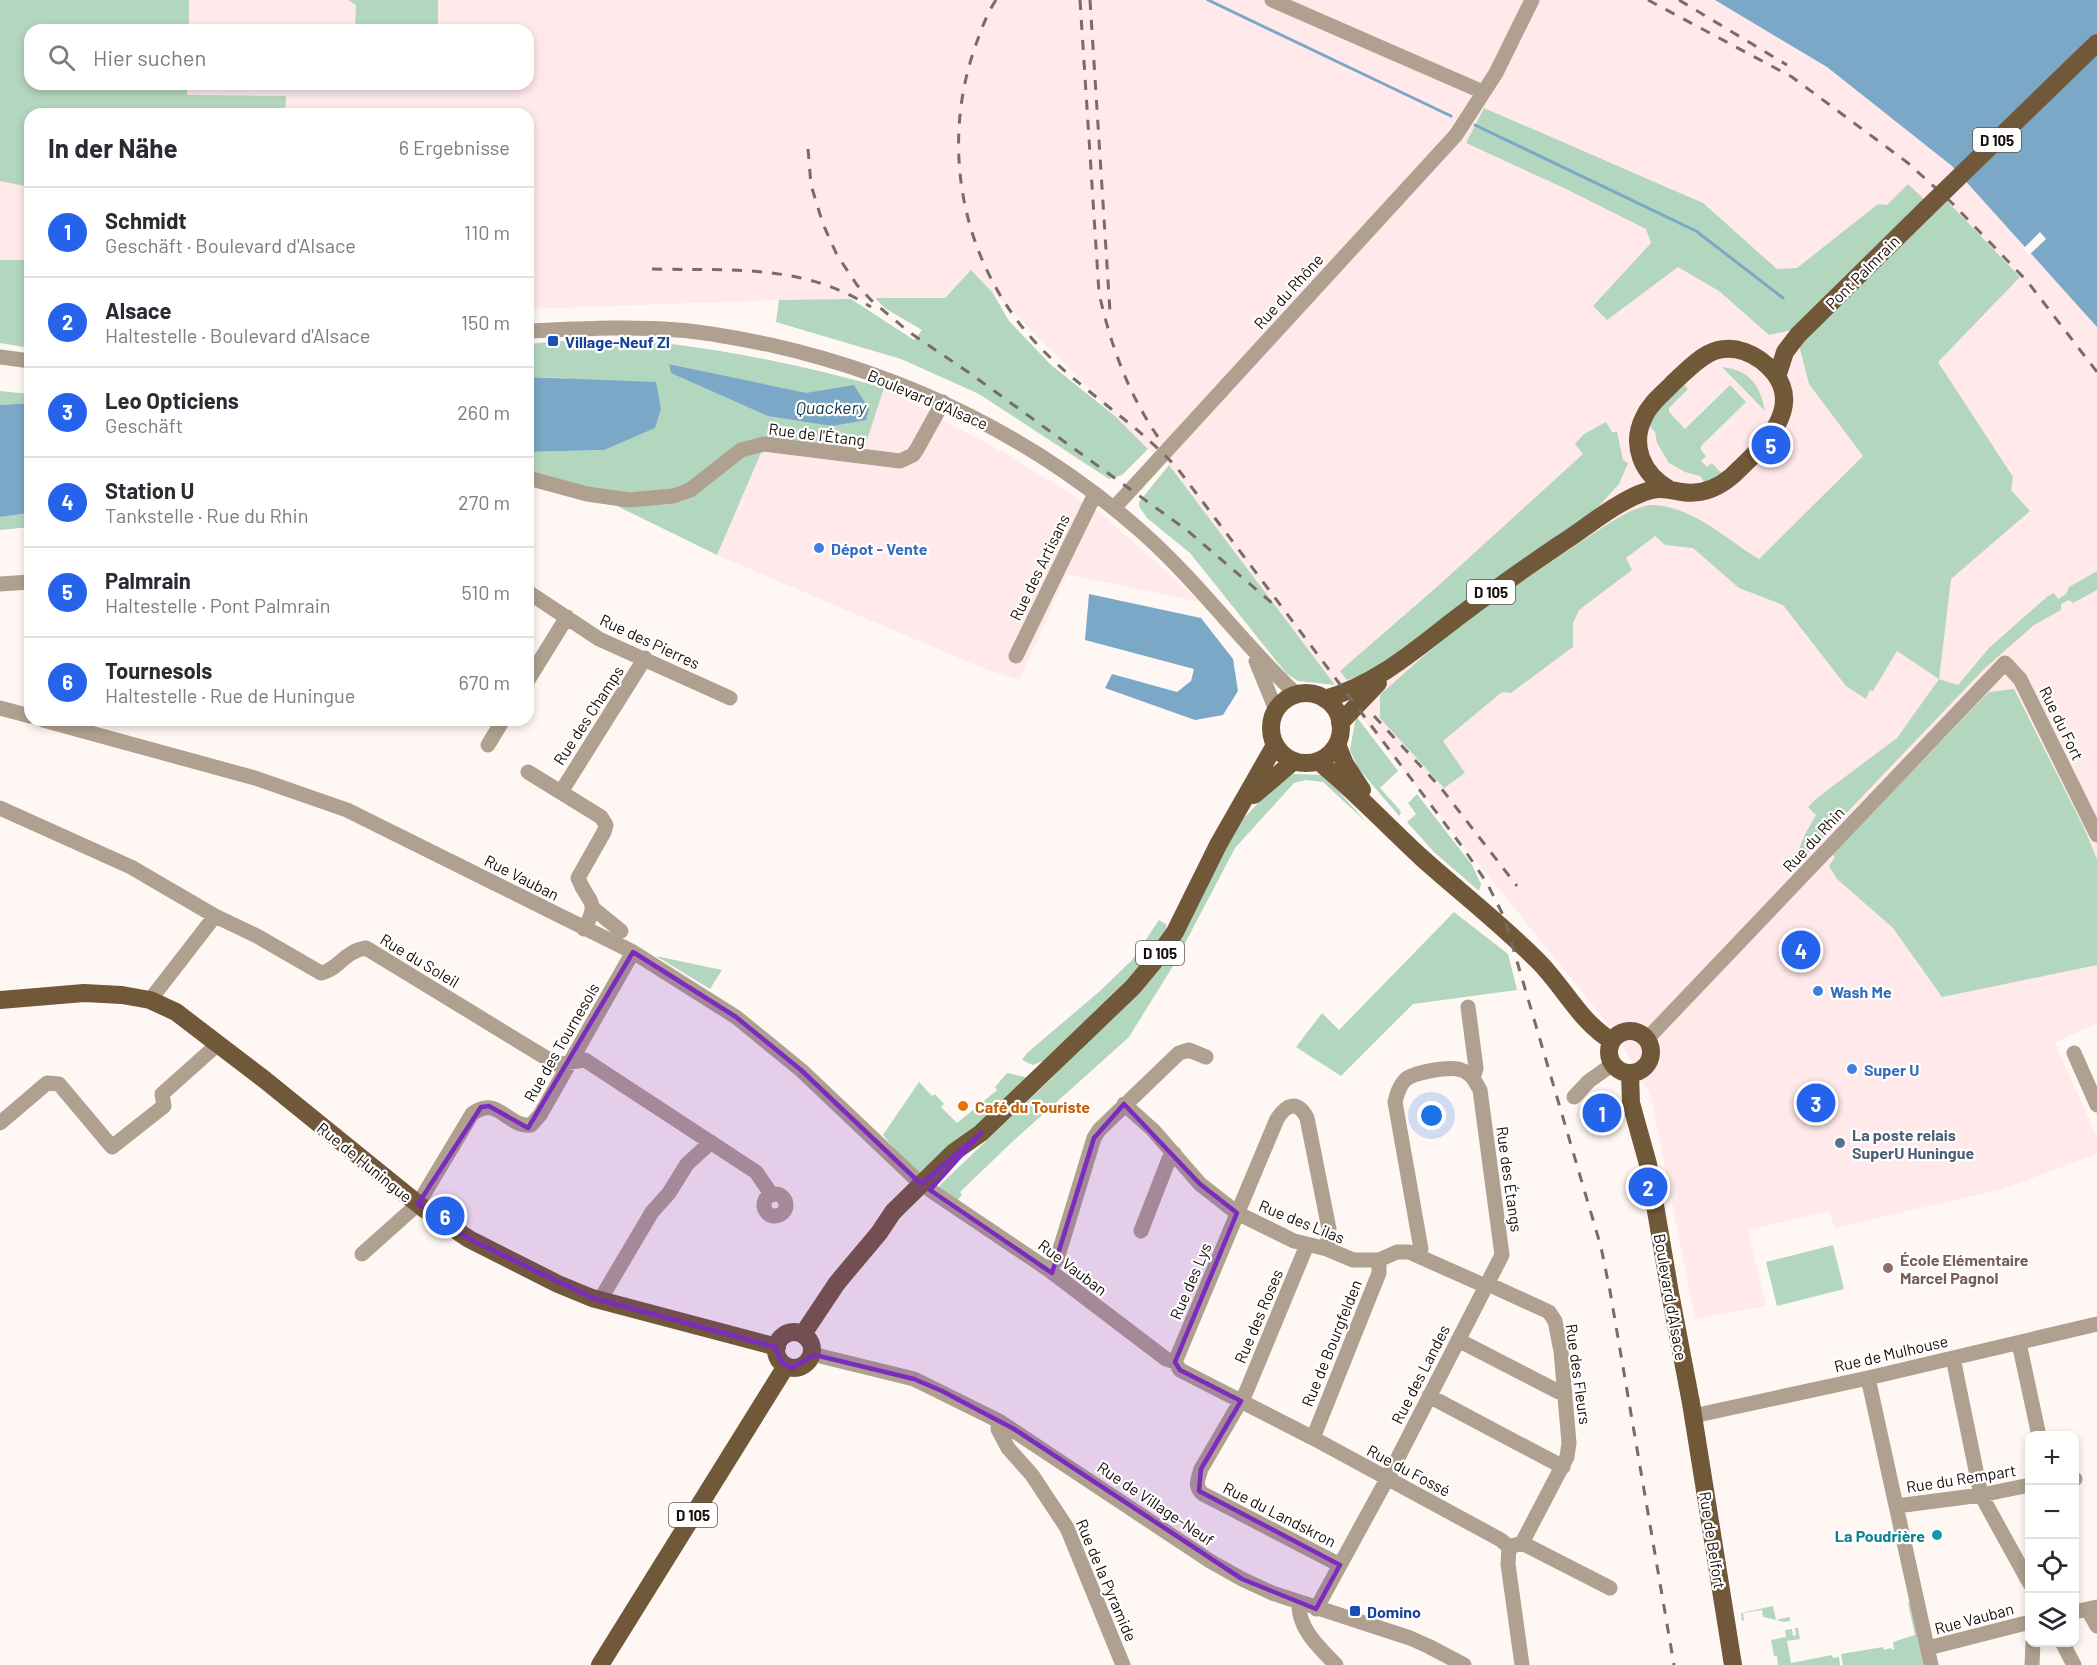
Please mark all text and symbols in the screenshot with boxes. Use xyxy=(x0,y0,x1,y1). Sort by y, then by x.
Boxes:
search box xyxy=(24,24,534,90)
icon: search xyxy=(45,41,78,74)
text: Hier suchen xyxy=(93,44,206,70)
road number: D 105 xyxy=(1973,128,2021,152)
text: In der Nähe xyxy=(48,132,178,163)
text: 6 Ergebnisse xyxy=(399,135,510,159)
text: Schmidt xyxy=(105,207,187,233)
text: 1 xyxy=(64,220,71,244)
text: 110 m xyxy=(464,220,510,244)
street label: Pont Palmrain xyxy=(1821,231,1903,313)
text: Geschäft · Boulevard d'Alsace xyxy=(105,233,356,257)
street label: Rue du Rhône xyxy=(1249,250,1327,332)
text: Alsace xyxy=(105,297,171,323)
text: 2 xyxy=(62,310,73,334)
text: 150 m xyxy=(461,310,510,334)
text: Haltestelle · Boulevard d'Alsace xyxy=(105,323,370,347)
place label: Village-Neuf ZI xyxy=(565,332,670,351)
marker: Village-Neuf ZI xyxy=(546,334,560,348)
street label: Boulevard d'Alsace xyxy=(865,365,991,433)
text: Leo Opticiens xyxy=(105,387,239,413)
water label: Quackery xyxy=(796,396,867,418)
text: 3 xyxy=(62,400,73,424)
text: 260 m xyxy=(457,400,510,424)
text: Geschäft xyxy=(105,413,183,437)
street label: Rue de l'Étang xyxy=(768,419,866,449)
pin: 5 xyxy=(1752,422,1790,468)
text: Station U xyxy=(105,477,194,503)
text: 4 xyxy=(61,490,74,514)
text: 270 m xyxy=(458,490,510,514)
text: Tankstelle · Rue du Rhin xyxy=(105,503,308,527)
street label: Rue des Artisans xyxy=(1005,511,1073,623)
place label: Dépot - Vente xyxy=(831,539,928,558)
marker: Dépot - Vente xyxy=(812,541,826,555)
text: Palmrain xyxy=(105,567,191,593)
text: 5 xyxy=(62,580,73,604)
text: 510 m xyxy=(461,580,510,604)
road number: D 105 xyxy=(1467,580,1515,604)
text: Haltestelle · Pont Palmrain xyxy=(105,593,331,617)
street label: Rue des Pierres xyxy=(597,610,703,672)
text: Tournesols xyxy=(105,657,212,683)
street label: Rue des Champs xyxy=(549,662,627,768)
text: 6 xyxy=(62,670,73,694)
text: 670 m xyxy=(458,670,510,694)
text: Haltestelle · Rue de Huningue xyxy=(105,683,355,707)
street label: Rue du Fort xyxy=(2036,683,2088,763)
street label: Rue du Rhin xyxy=(1778,803,1848,875)
street label: Rue Vauban xyxy=(482,850,562,904)
pin: 4 xyxy=(1782,928,1820,972)
street label: Rue du Soleil xyxy=(377,929,463,991)
road number: D 105 xyxy=(1136,941,1184,965)
street label: Rue des Tournesols xyxy=(519,979,603,1105)
place label: Wash Me xyxy=(1830,982,1892,1001)
marker: Wash Me xyxy=(1811,984,1825,998)
place label: Super U xyxy=(1864,1060,1919,1079)
marker: Super U xyxy=(1845,1062,1859,1076)
pin: 3 xyxy=(1796,1080,1836,1126)
pin: 1 xyxy=(1582,1090,1622,1136)
place label: Café du Touriste xyxy=(975,1097,1090,1116)
marker: Café du Touriste xyxy=(956,1099,970,1113)
your location xyxy=(1417,1101,1446,1130)
street label: Rue de Huningue xyxy=(314,1118,416,1206)
street label: Rue des Étangs xyxy=(1493,1125,1527,1233)
place label: La poste relais SuperU Huningue xyxy=(1852,1125,1974,1162)
marker: La poste relais SuperU Huningue xyxy=(1833,1136,1847,1150)
pin: 2 xyxy=(1628,1164,1668,1210)
pin: 6 xyxy=(426,1194,464,1238)
street label: Rue des Lilas xyxy=(1256,1195,1348,1247)
street label: Boulevard d'Alsace xyxy=(1650,1232,1692,1362)
street label: Rue Vauban xyxy=(1035,1235,1111,1299)
street label: Rue des Lys xyxy=(1165,1240,1215,1322)
place label: École Elémentaire Marcel Pagnol xyxy=(1900,1250,2029,1287)
marker: École Elémentaire Marcel Pagnol xyxy=(1881,1261,1895,1275)
street label: Rue des Roses xyxy=(1230,1266,1286,1366)
street label: Rue de Bourgfelden xyxy=(1297,1277,1365,1409)
street label: Rue des Landes xyxy=(1387,1321,1453,1427)
street label: Rue des Fleurs xyxy=(1563,1322,1595,1426)
street label: Rue de Mulhouse xyxy=(1832,1331,1950,1375)
map controls xyxy=(2025,1431,2079,1647)
button: + xyxy=(2025,1431,2079,1485)
street label: Rue du Fossé xyxy=(1364,1440,1454,1500)
street label: Rue de Village-Neuf xyxy=(1094,1457,1218,1549)
street label: Rue du Rempart xyxy=(1905,1460,2017,1496)
street label: Rue du Landskron xyxy=(1220,1477,1340,1551)
button: − xyxy=(2025,1485,2079,1539)
street label: Rue de Belfort xyxy=(1696,1490,1730,1590)
road number: D 105 xyxy=(669,1503,717,1527)
street label: Rue de la Pyramide xyxy=(1073,1516,1141,1644)
place label: La Poudrière xyxy=(1835,1526,1925,1545)
marker: La Poudrière xyxy=(1930,1528,1944,1542)
button: locate xyxy=(2025,1539,2079,1593)
button: layers xyxy=(2025,1593,2079,1647)
street label: Rue Vauban xyxy=(1932,1598,2016,1638)
place label: Domino xyxy=(1367,1602,1421,1621)
marker: Domino xyxy=(1348,1604,1362,1618)

